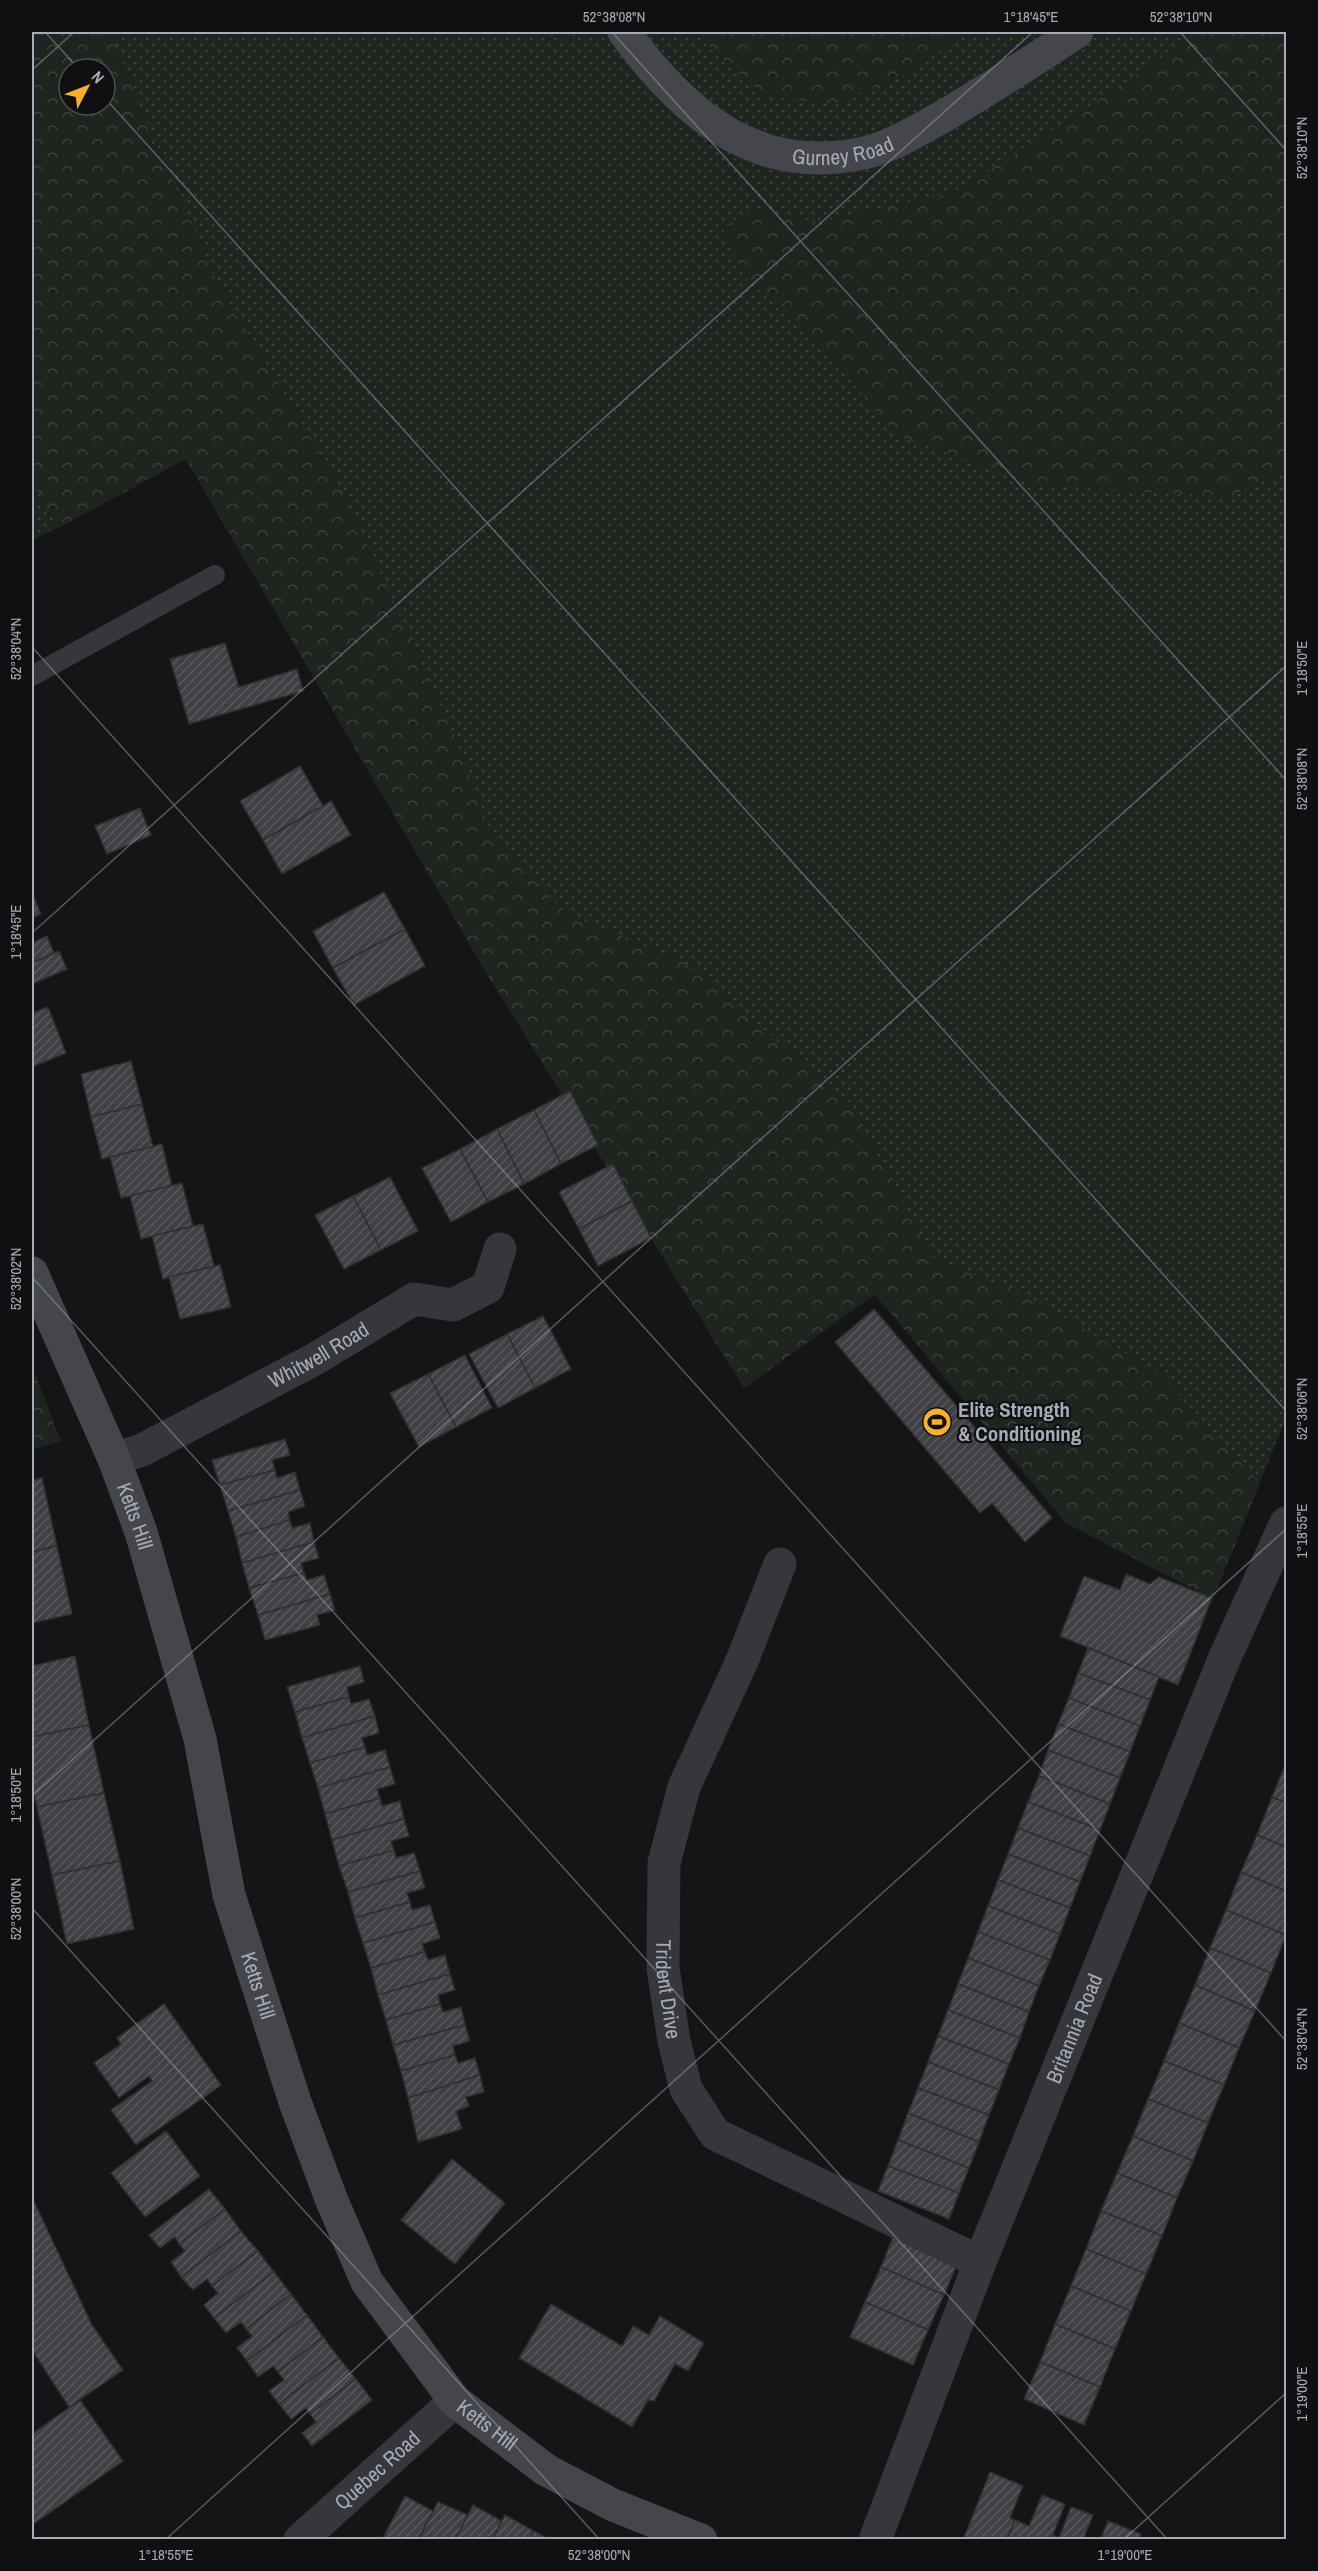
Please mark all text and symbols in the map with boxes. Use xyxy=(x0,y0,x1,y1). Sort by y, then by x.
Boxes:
text: 52°38'08"N xyxy=(583,6,645,27)
text: 1°18'45"E xyxy=(1003,6,1059,27)
text: 52°38'10"N xyxy=(1150,6,1212,27)
north arrow xyxy=(57,57,117,117)
text: N xyxy=(87,66,109,88)
text: 52°38'10"N xyxy=(1291,117,1312,179)
street label: Gurney Road xyxy=(791,129,898,172)
text: 52°38'04"N xyxy=(5,618,26,680)
text: 1°18'50"E xyxy=(1291,640,1312,696)
text: 52°38'08"N xyxy=(1291,748,1312,810)
text: 1°18'45"E xyxy=(5,904,26,960)
text: 52°38'02"N xyxy=(5,1248,26,1310)
street label: Whitwell Road xyxy=(263,1315,374,1395)
text: 52°38'06"N xyxy=(1291,1378,1312,1440)
place label: Elite Strength & Conditioning xyxy=(958,1395,1082,1448)
sports icon: Elite Strength & Conditioning xyxy=(921,1406,953,1438)
street label: Ketts Hill xyxy=(110,1478,160,1553)
text: 1°18'55"E xyxy=(1291,1503,1312,1559)
text: 1°18'50"E xyxy=(5,1767,26,1823)
text: 52°38'00"N xyxy=(5,1878,26,1940)
street label: Trident Drive xyxy=(649,1939,688,2041)
street label: Ketts Hill xyxy=(234,1948,283,2023)
street label: Britannia Road xyxy=(1039,1969,1109,2088)
text: 52°38'04"N xyxy=(1291,2008,1312,2070)
text: 1°19'00"E xyxy=(1291,2366,1312,2422)
street label: Ketts Hill xyxy=(451,2392,523,2457)
street label: Quebec Road xyxy=(328,2424,426,2516)
text: 1°18'55"E xyxy=(138,2544,194,2565)
text: 52°38'00"N xyxy=(568,2544,630,2565)
text: 1°19'00"E xyxy=(1097,2544,1153,2565)

